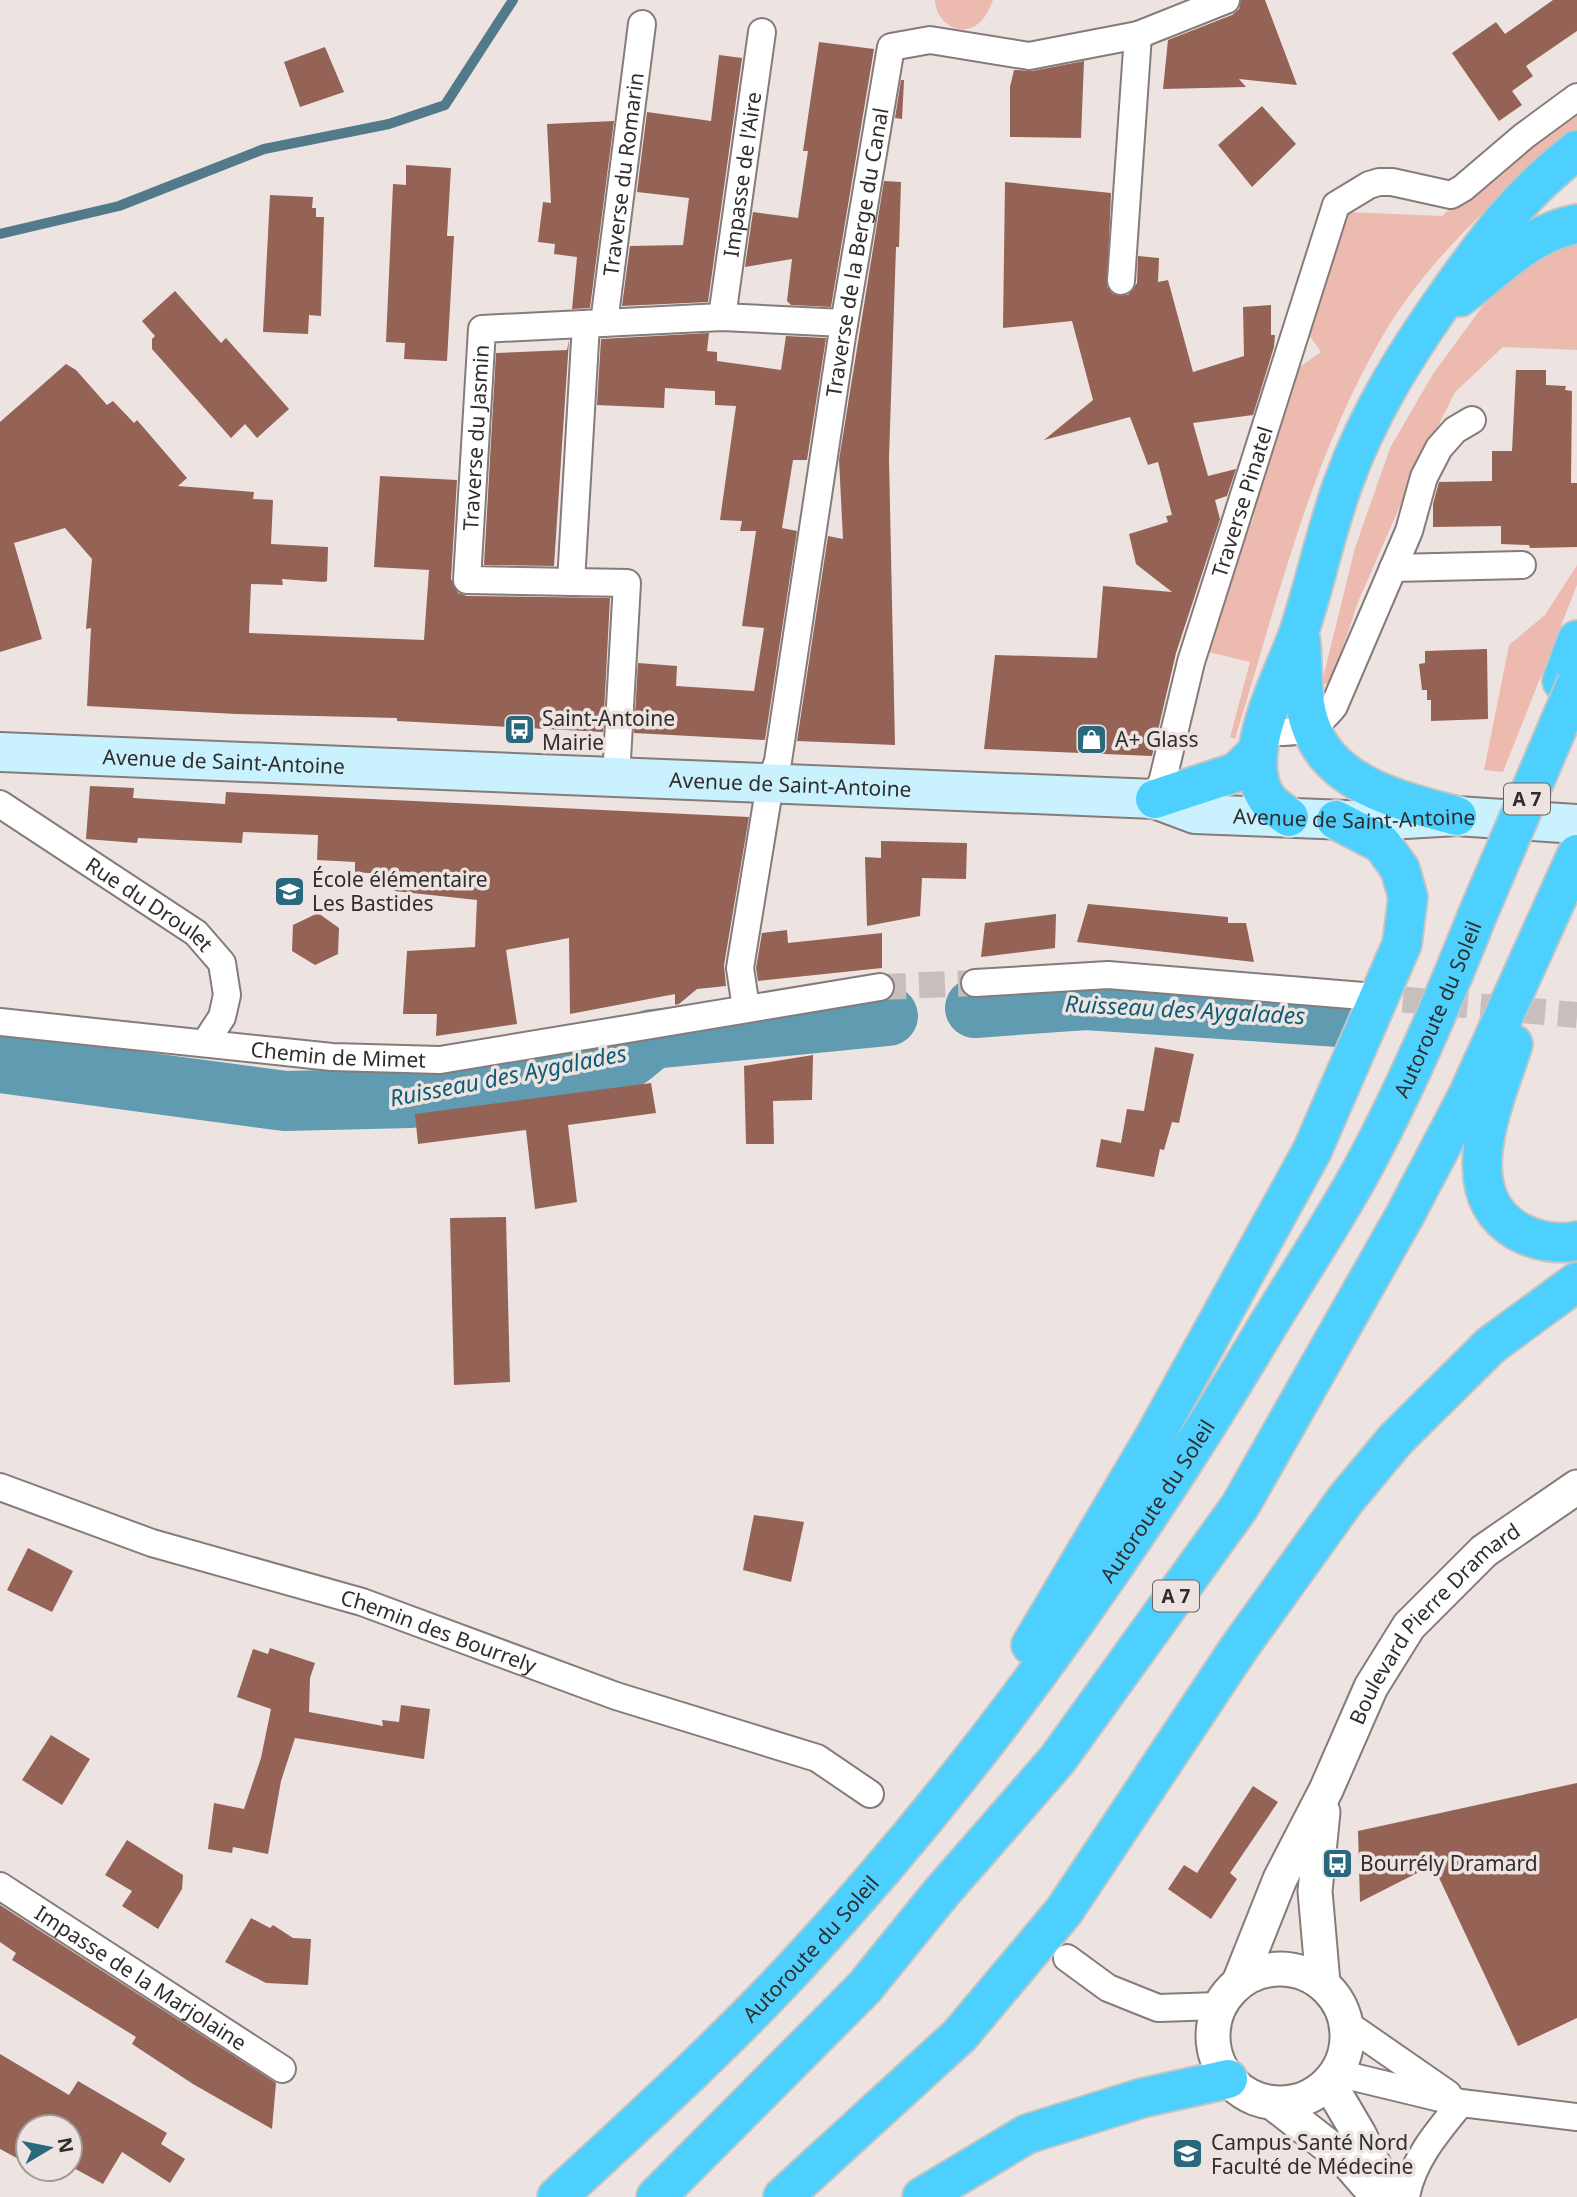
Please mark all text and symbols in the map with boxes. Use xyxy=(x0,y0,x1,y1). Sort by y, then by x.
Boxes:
street label: Traverse du Romarin xyxy=(596,71,650,278)
street label: Impasse de l'Aire xyxy=(717,90,767,259)
street label: Traverse de la Berge du Canal xyxy=(819,105,895,399)
street label: Traverse du Jasmin xyxy=(456,344,495,531)
street label: Traverse Pinatel xyxy=(1205,423,1279,581)
place label: Saint-Antoine Mairie xyxy=(542,704,675,756)
bus stop icon: Saint-Antoine Mairie xyxy=(502,713,536,747)
shop icon: A+ Glass xyxy=(1075,722,1109,756)
place label: A+ Glass xyxy=(1115,725,1199,753)
street label: Avenue de Saint-Antoine xyxy=(102,742,346,780)
street label: Avenue de Saint-Antoine xyxy=(669,765,912,803)
road number: A 7 xyxy=(1504,784,1550,814)
street label: Avenue de Saint-Antoine xyxy=(1232,802,1476,835)
street label: Rue du Droulet xyxy=(80,850,220,957)
place label: École élémentaire Les Bastides xyxy=(312,865,488,917)
school or university icon: École élémentaire Les Bastides xyxy=(272,874,306,908)
street label: Autoroute du Soleil xyxy=(1387,917,1488,1102)
water label: Ruisseau des Aygalades xyxy=(1064,987,1306,1031)
street label: Chemin de Mimet xyxy=(249,1035,427,1074)
water label: Ruisseau des Aygalades xyxy=(387,1036,629,1114)
street label: Autoroute du Soleil xyxy=(1093,1414,1221,1588)
street label: Boulevard Pierre Dramard xyxy=(1342,1517,1525,1729)
road number: A 7 xyxy=(1153,1580,1199,1612)
street label: Chemin des Bourrely xyxy=(338,1583,541,1679)
bus stop icon: Bourrély Dramard xyxy=(1320,1846,1354,1880)
place label: Bourrély Dramard xyxy=(1360,1849,1538,1877)
street label: Autoroute du Soleil xyxy=(736,1870,885,2028)
street label: Impasse de la Marjolaine xyxy=(30,1898,252,2056)
north arrow xyxy=(14,2113,84,2183)
place label: Campus Santé Nord Faculté de Médecine xyxy=(1211,2128,1413,2180)
text: N xyxy=(52,2135,80,2155)
school or university icon: Campus Santé Nord Faculté de Médecine xyxy=(1171,2137,1205,2171)

